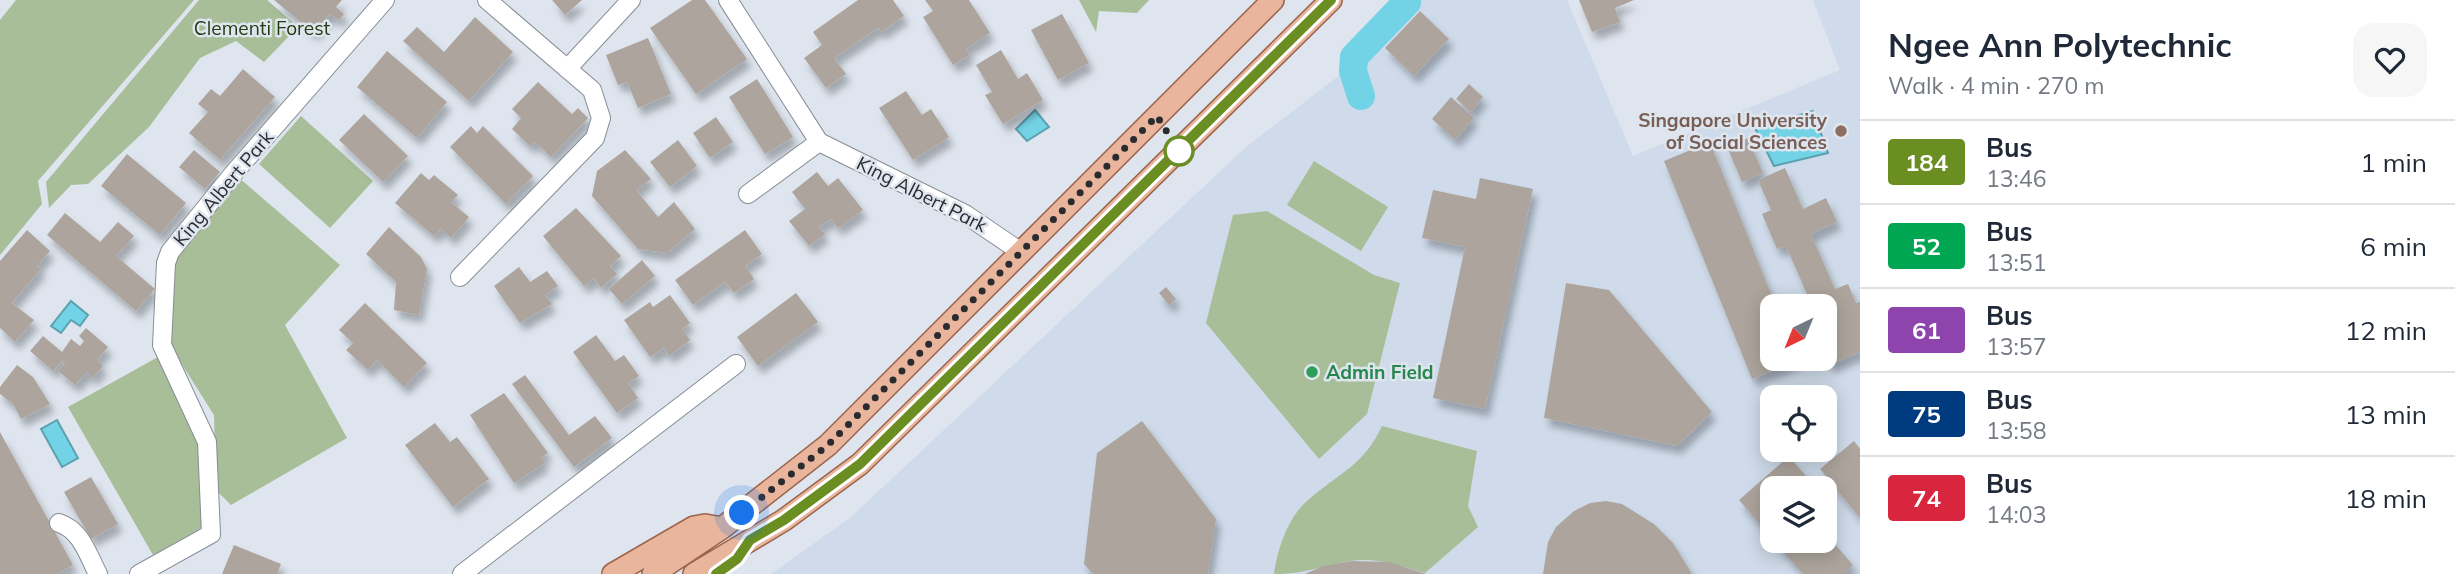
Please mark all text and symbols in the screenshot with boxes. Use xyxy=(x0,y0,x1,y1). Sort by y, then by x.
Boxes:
park label: Clementi Forest xyxy=(194,16,331,40)
button: heart xyxy=(2353,23,2427,97)
text: Ngee Ann Polytechnic xyxy=(1888,24,2232,65)
text: Walk · 4 min · 270 m xyxy=(1888,71,2105,100)
place label: Singapore University of Social Sciences xyxy=(1638,108,1828,154)
marker: Singapore University of Social Sciences xyxy=(1833,123,1849,139)
street label: King Albert Park xyxy=(168,125,278,251)
text: Bus xyxy=(1986,131,2032,164)
unlabelled marker xyxy=(1164,136,1194,166)
text: 1 min xyxy=(2360,146,2427,179)
text: 184 xyxy=(1905,147,1948,177)
street label: King Albert Park xyxy=(853,151,991,237)
text: 13:46 xyxy=(1986,164,2046,193)
text: Bus xyxy=(1986,215,2032,248)
text: 6 min xyxy=(2360,230,2427,263)
text: 52 xyxy=(1912,231,1941,261)
text: 13:51 xyxy=(1986,248,2046,277)
north arrow xyxy=(1760,294,1838,371)
map controls xyxy=(1760,294,1837,553)
text: Bus xyxy=(1986,299,2032,332)
text: 12 min xyxy=(2345,314,2427,347)
text: 61 xyxy=(1912,315,1941,345)
text: 13:57 xyxy=(1986,332,2046,361)
place label: Admin Field xyxy=(1326,360,1434,384)
marker: Admin Field xyxy=(1304,364,1320,380)
text: Bus xyxy=(1986,383,2032,416)
button: locate xyxy=(1760,385,1837,462)
text: 13 min xyxy=(2345,398,2427,431)
text: 75 xyxy=(1912,399,1941,429)
text: 13:58 xyxy=(1986,416,2046,445)
text: Bus xyxy=(1986,467,2032,500)
button: layers xyxy=(1760,476,1837,553)
text: 18 min xyxy=(2345,482,2427,515)
text: 74 xyxy=(1912,483,1941,513)
your location xyxy=(724,495,759,530)
text: 14:03 xyxy=(1986,500,2046,529)

